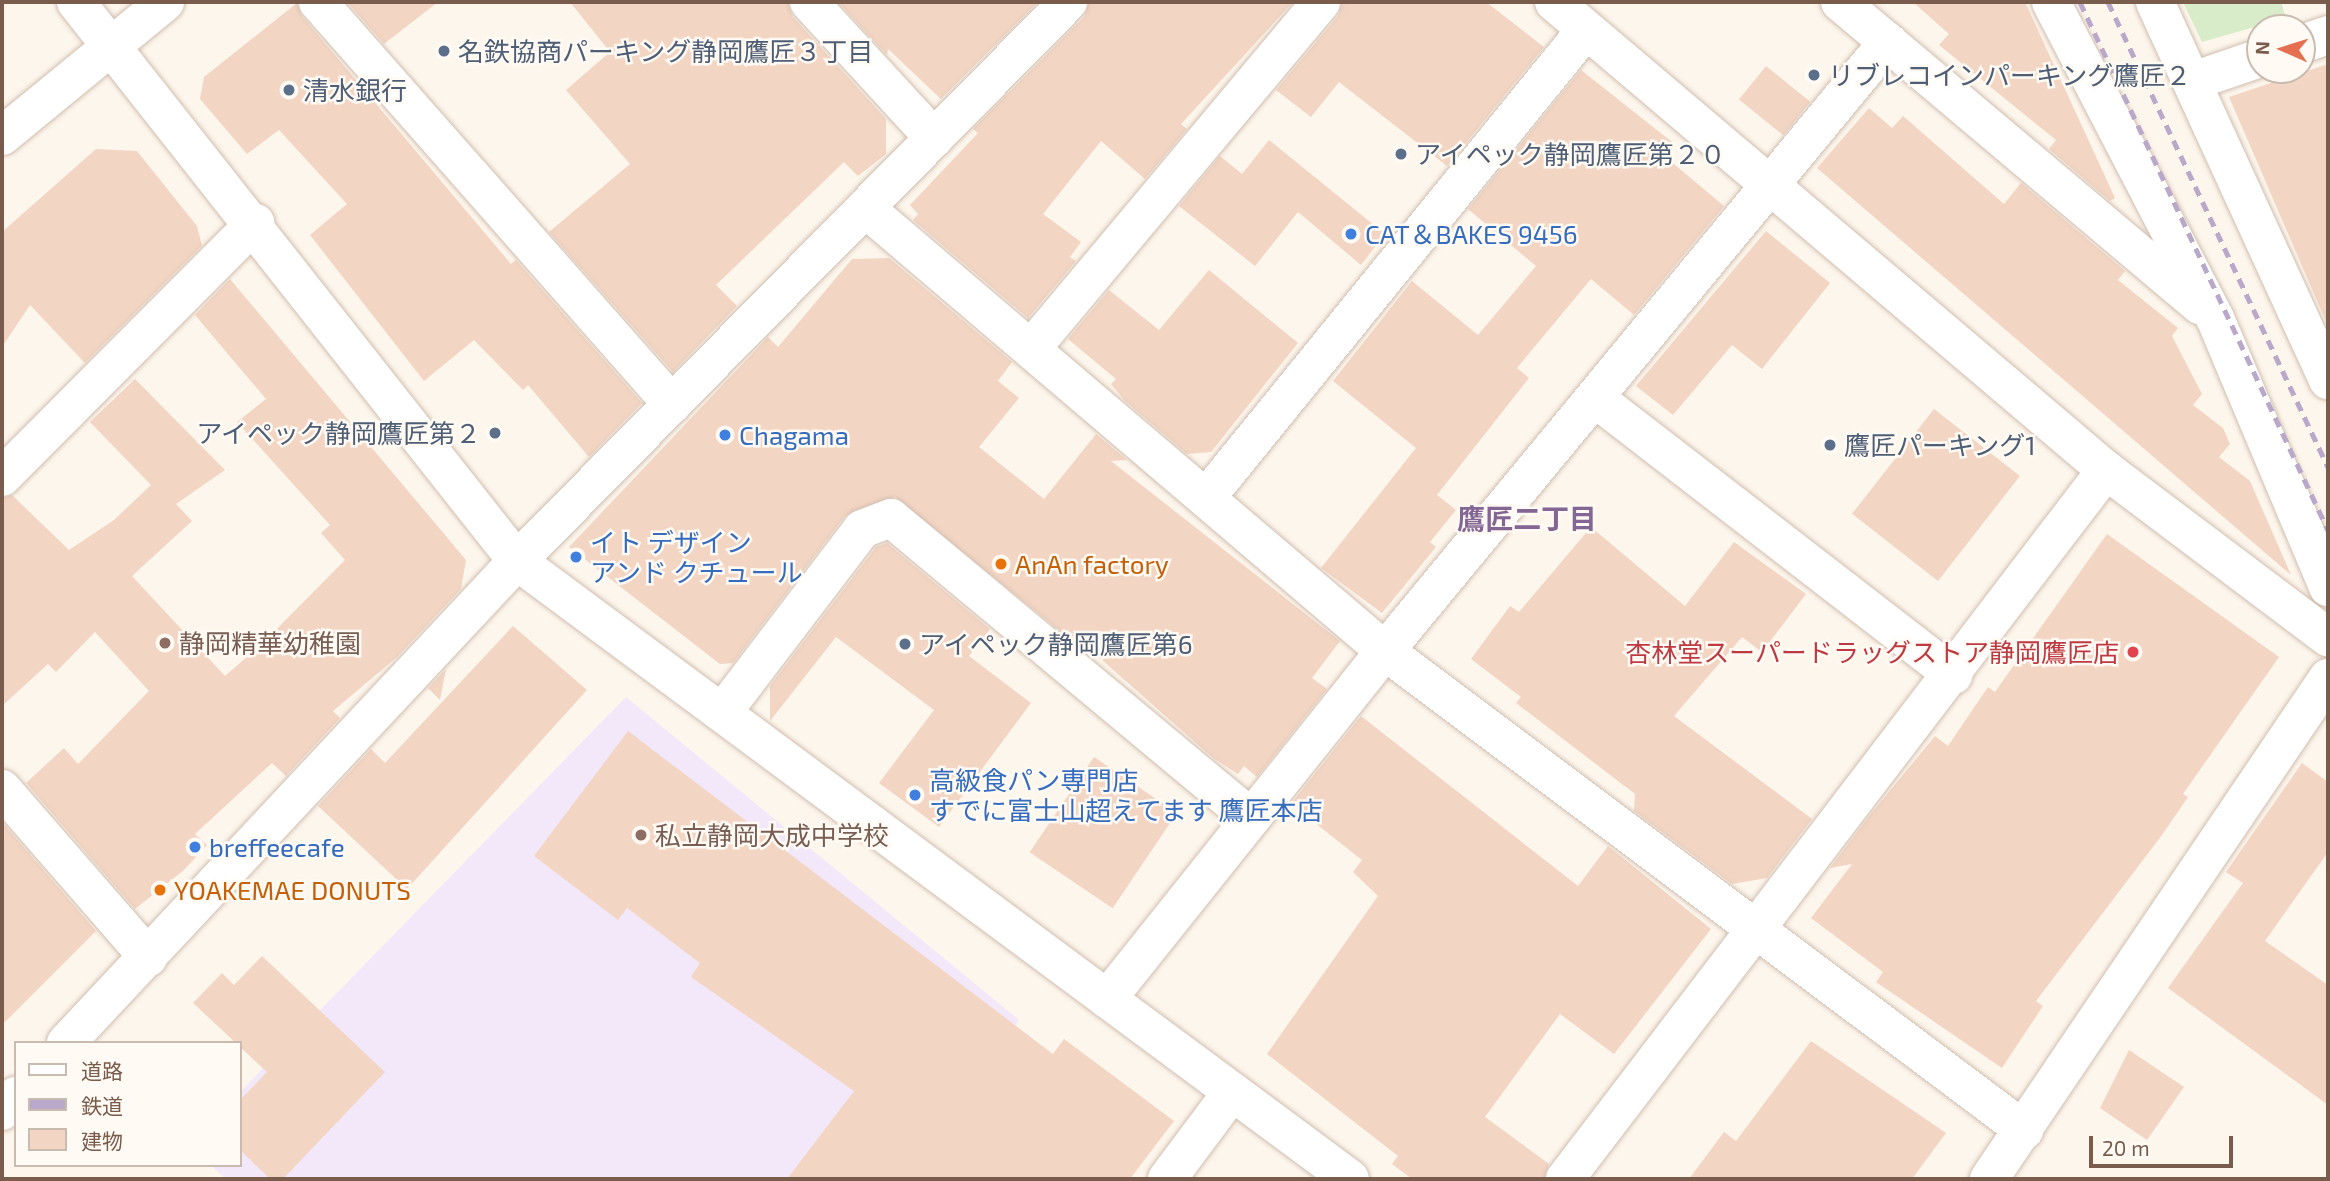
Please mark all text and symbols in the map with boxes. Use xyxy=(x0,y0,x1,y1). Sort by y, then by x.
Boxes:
north arrow xyxy=(2246,14,2316,84)
place label: 名鉄協商パーキング静岡鷹匠３丁目 xyxy=(458,35,874,67)
text: N xyxy=(2250,41,2273,55)
marker: 名鉄協商パーキング静岡鷹匠３丁目 xyxy=(436,43,452,59)
place label: リブレコインパーキング鷹匠２ xyxy=(1828,59,2192,91)
marker: リブレコインパーキング鷹匠２ xyxy=(1806,67,1822,83)
place label: 清水銀行 xyxy=(303,74,407,106)
marker: 清水銀行 xyxy=(281,82,297,98)
place label: アイペック静岡鷹匠第２０ xyxy=(1415,138,1727,170)
marker: アイペック静岡鷹匠第２０ xyxy=(1393,146,1409,162)
place label: CAT＆BAKES 9456 xyxy=(1365,218,1578,250)
marker: CAT＆BAKES 9456 xyxy=(1343,226,1359,242)
place label: アイペック静岡鷹匠第２ xyxy=(195,417,481,449)
place label: Chagama xyxy=(739,419,849,451)
marker: アイペック静岡鷹匠第２ xyxy=(487,425,503,441)
marker: Chagama xyxy=(717,427,733,443)
place label: 鷹匠パーキング1 xyxy=(1844,429,2036,461)
marker: 鷹匠パーキング1 xyxy=(1822,437,1838,453)
district label: 鷹匠二丁目 xyxy=(1457,501,1597,535)
place label: イト デザイン アンド クチュール xyxy=(590,526,804,588)
place label: AnAn factory xyxy=(1015,548,1169,580)
marker: イト デザイン アンド クチュール xyxy=(568,549,584,565)
marker: AnAn factory xyxy=(993,556,1009,572)
place label: 静岡精華幼稚園 xyxy=(179,627,361,659)
place label: アイペック静岡鷹匠第6 xyxy=(919,628,1194,660)
marker: 静岡精華幼稚園 xyxy=(157,635,173,651)
marker: アイペック静岡鷹匠第6 xyxy=(897,636,913,652)
place label: 杏林堂スーパードラッグストア静岡鷹匠店 xyxy=(1625,636,2119,668)
marker: 杏林堂スーパードラッグストア静岡鷹匠店 xyxy=(2125,644,2141,660)
place label: 高級食パン専門店 すでに富士山超えてます 鷹匠本店 xyxy=(929,764,1325,826)
marker: 高級食パン専門店 すでに富士山超えてます 鷹匠本店 xyxy=(907,787,923,803)
place label: 私立静岡大成中学校 xyxy=(655,819,889,851)
marker: 私立静岡大成中学校 xyxy=(633,827,649,843)
place label: breffeecafe xyxy=(209,831,345,863)
marker: breffeecafe xyxy=(187,839,203,855)
place label: YOAKEMAE DONUTS xyxy=(174,874,411,906)
marker: YOAKEMAE DONUTS xyxy=(152,882,168,898)
legend xyxy=(14,1041,242,1167)
text: 道路 xyxy=(81,1058,123,1083)
text: 鉄道 xyxy=(81,1093,123,1118)
scale bar xyxy=(2092,1122,2236,1166)
text: 建物 xyxy=(81,1128,123,1153)
text: 20 m xyxy=(2102,1135,2150,1160)

